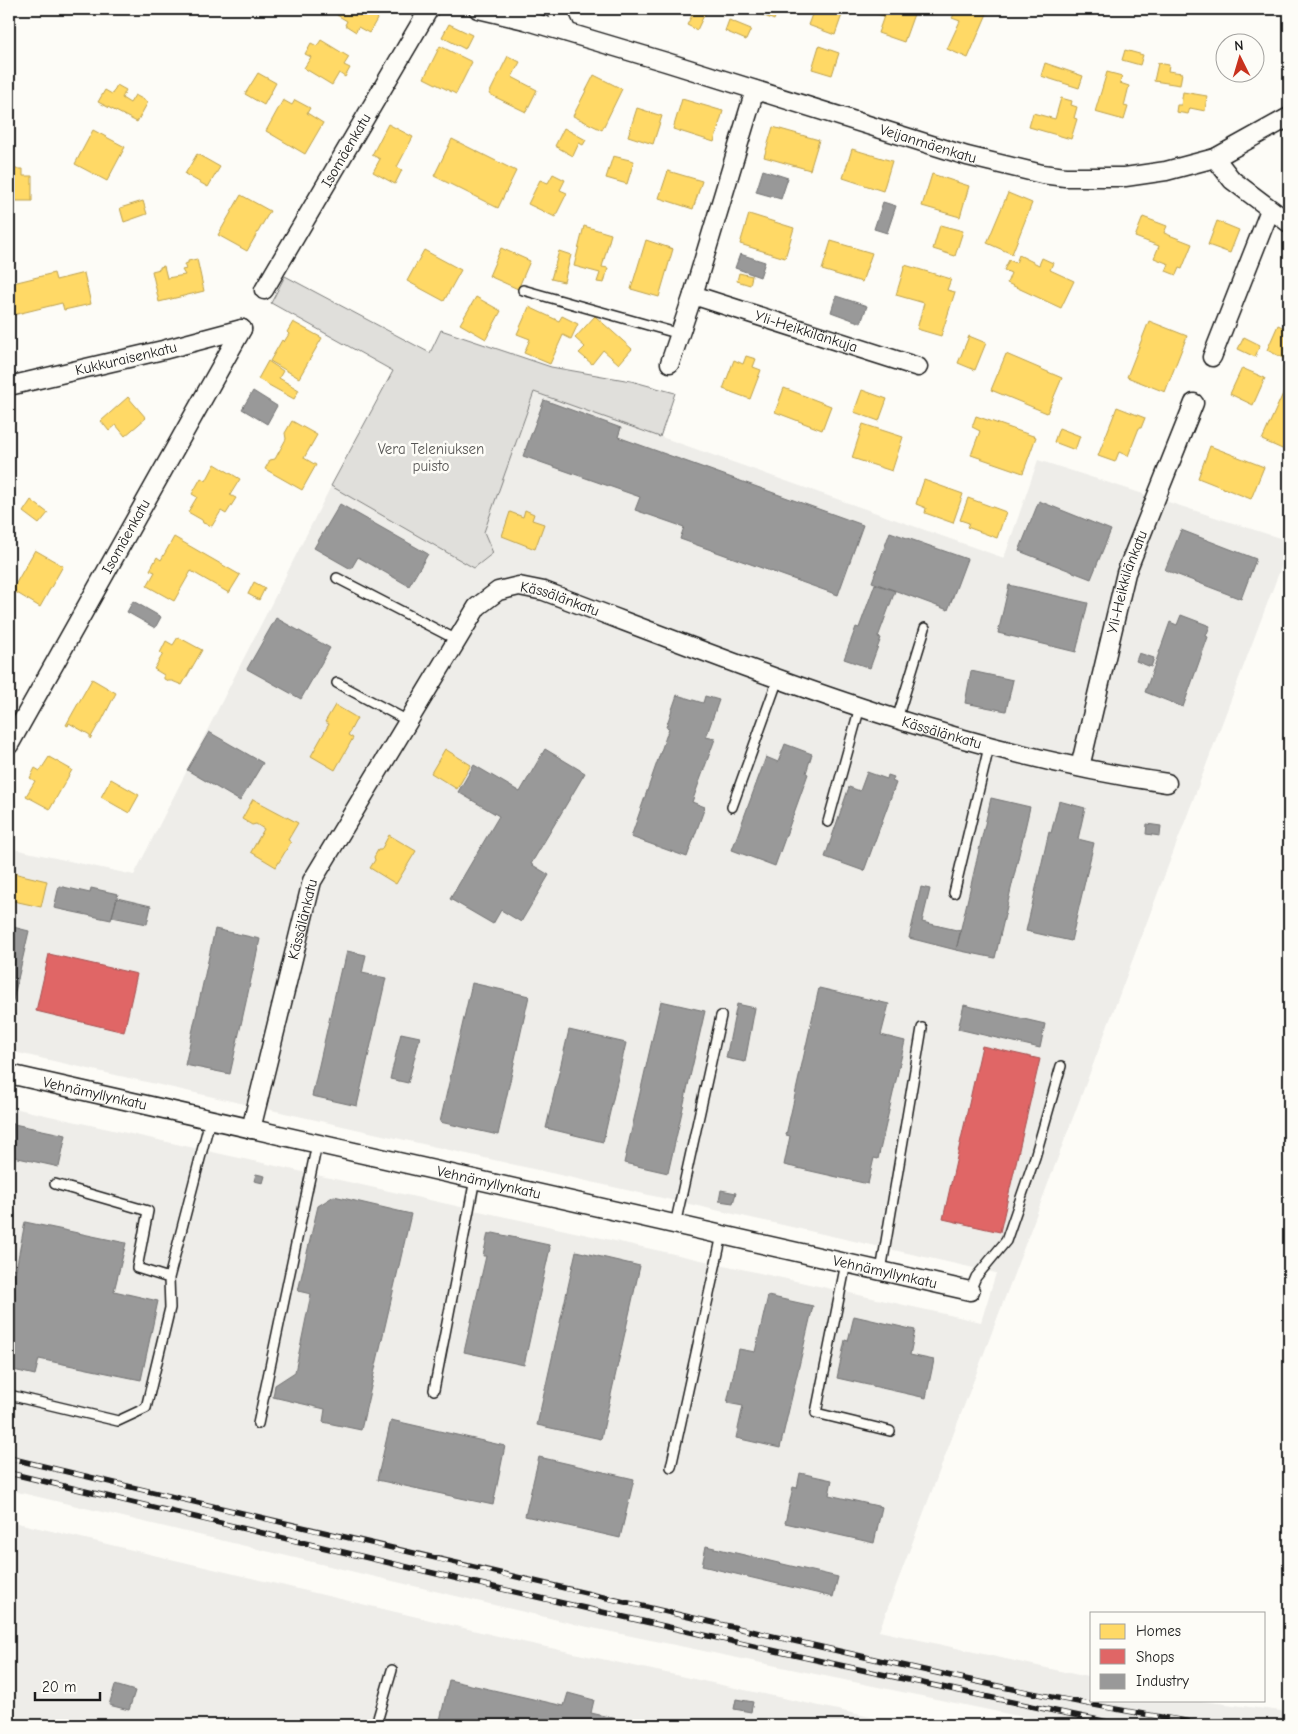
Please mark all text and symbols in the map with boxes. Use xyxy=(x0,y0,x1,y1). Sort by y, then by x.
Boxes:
north arrow xyxy=(1216,32,1266,82)
text: N xyxy=(1234,37,1244,54)
street label: Isomäenkatu xyxy=(317,110,375,191)
street label: Veijanmäenkatu xyxy=(878,120,978,167)
street label: Yli-Heikkilänkuja xyxy=(753,306,860,356)
street label: Kukkuraisenkatu xyxy=(73,338,179,379)
park label: Vera Teleniuksen puisto xyxy=(378,440,484,475)
street label: Isomäenkatu xyxy=(98,496,154,577)
street label: Yli-Heikkilänkatu xyxy=(1103,528,1151,635)
street label: Kässälänkatu xyxy=(519,577,602,620)
street label: Kässälänkatu xyxy=(900,712,984,753)
street label: Kässälänkatu xyxy=(284,877,321,961)
street label: Vehnämyllynkatu xyxy=(41,1073,149,1114)
street label: Vehnämyllynkatu xyxy=(435,1162,543,1203)
street label: Vehnämyllynkatu xyxy=(831,1251,939,1292)
legend xyxy=(1090,1612,1266,1702)
text: Homes xyxy=(1136,1622,1181,1640)
text: Shops xyxy=(1136,1648,1174,1666)
scale bar xyxy=(35,1669,100,1701)
text: Industry xyxy=(1136,1672,1189,1690)
text: 20 m xyxy=(42,1678,76,1696)

